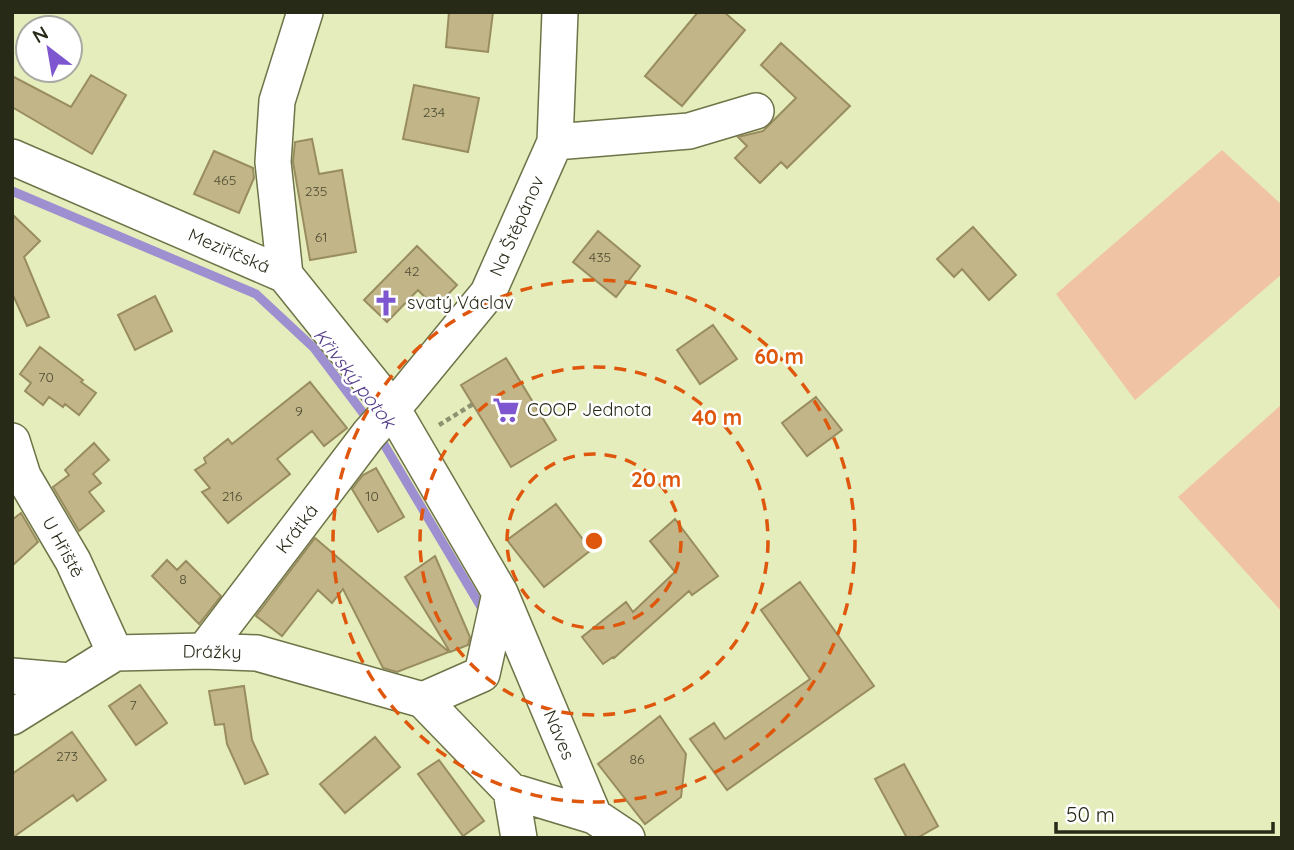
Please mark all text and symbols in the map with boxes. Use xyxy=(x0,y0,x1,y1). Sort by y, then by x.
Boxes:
north arrow xyxy=(14,14,84,84)
text: N xyxy=(28,21,52,48)
house number: 234 xyxy=(423,103,445,121)
house number: 465 xyxy=(214,171,236,189)
street label: Na Štěpánov xyxy=(484,172,549,280)
house number: 235 xyxy=(305,182,327,200)
street label: Meziříčská xyxy=(185,223,274,278)
house number: 61 xyxy=(315,228,327,246)
house number: 435 xyxy=(589,248,611,266)
house number: 42 xyxy=(404,262,420,280)
church icon: svatý Václav xyxy=(371,288,401,318)
place label: svatý Václav xyxy=(407,291,513,314)
water label: Křivský potok xyxy=(309,323,403,434)
text: 60 m xyxy=(754,343,804,369)
house number: 70 xyxy=(38,368,54,386)
supermarket icon: COOP Jednota xyxy=(491,395,521,425)
place label: COOP Jednota xyxy=(527,398,652,421)
house number: 9 xyxy=(295,402,303,420)
text: 40 m xyxy=(692,404,742,430)
text: 20 m xyxy=(631,466,681,492)
house number: 216 xyxy=(222,487,243,505)
house number: 10 xyxy=(365,487,379,505)
street label: Krátká xyxy=(271,499,323,558)
street label: U Hřiště xyxy=(37,512,90,581)
centre of rings xyxy=(582,529,606,553)
house number: 8 xyxy=(179,570,187,588)
street label: Drážky xyxy=(182,639,242,664)
house number: 7 xyxy=(129,696,137,714)
street label: Náves xyxy=(539,706,580,763)
house number: 273 xyxy=(56,747,78,765)
house number: 86 xyxy=(629,750,645,768)
scale bar xyxy=(1056,790,1273,834)
text: 50 m xyxy=(1066,801,1115,827)

